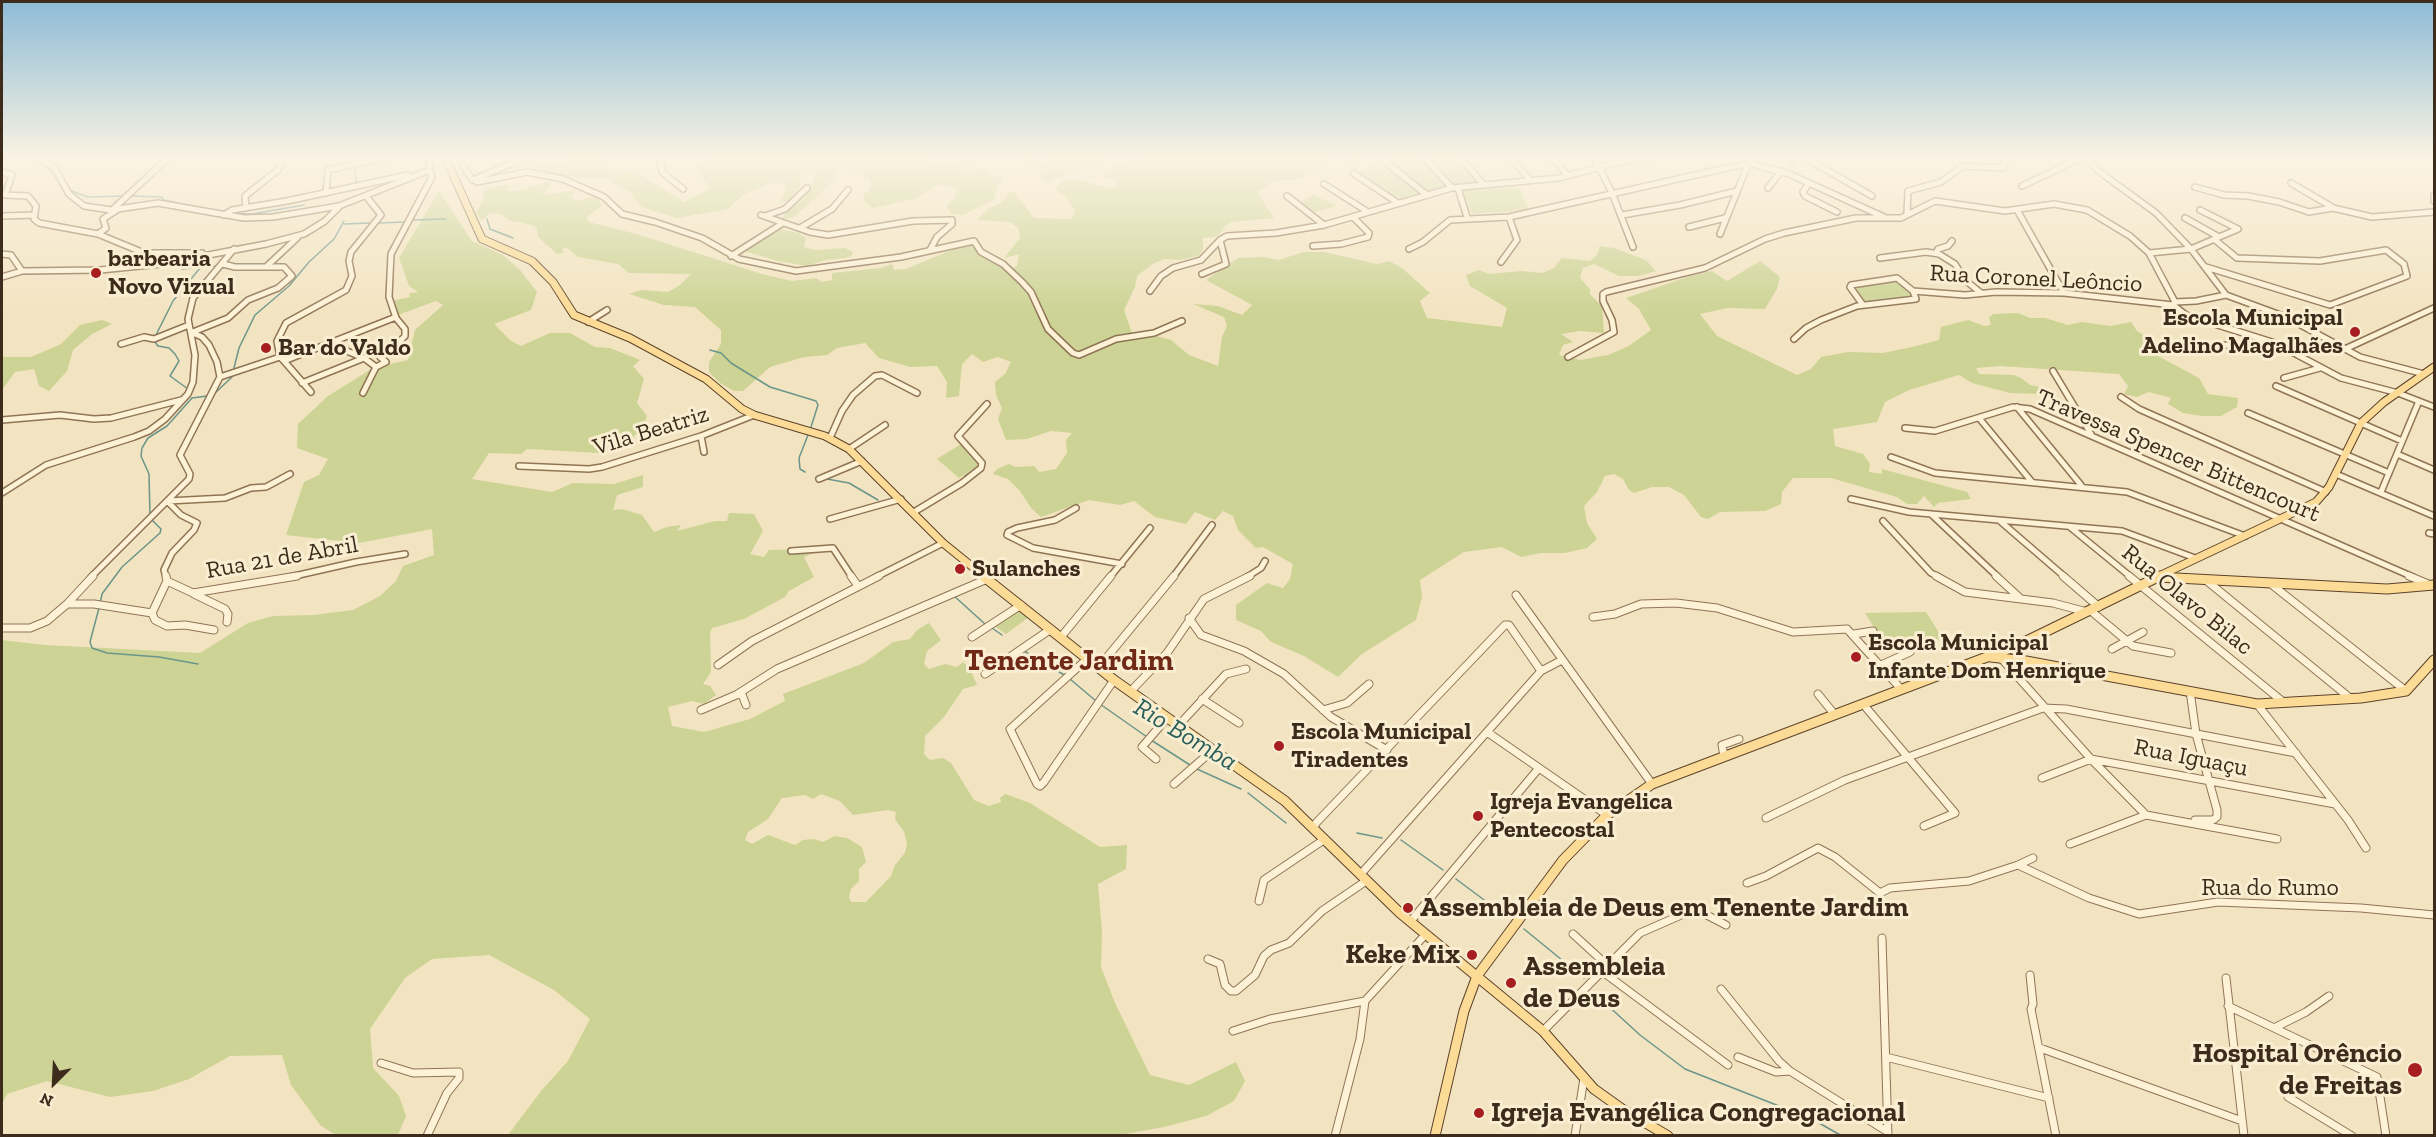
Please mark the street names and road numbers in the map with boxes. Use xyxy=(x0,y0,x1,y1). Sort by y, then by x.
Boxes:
street label: Rua Coronel Leôncio xyxy=(1929,259,2143,299)
street label: Travessa Spencer Bittencourt xyxy=(2032,383,2324,529)
street label: Vila Beatriz xyxy=(590,400,712,462)
street label: Rua 21 de Abril xyxy=(204,530,360,586)
street label: Rua Olavo Bilac xyxy=(2116,539,2258,661)
street label: Rua Iguaçu xyxy=(2132,733,2250,783)
street label: Rua do Rumo xyxy=(2201,874,2339,902)

